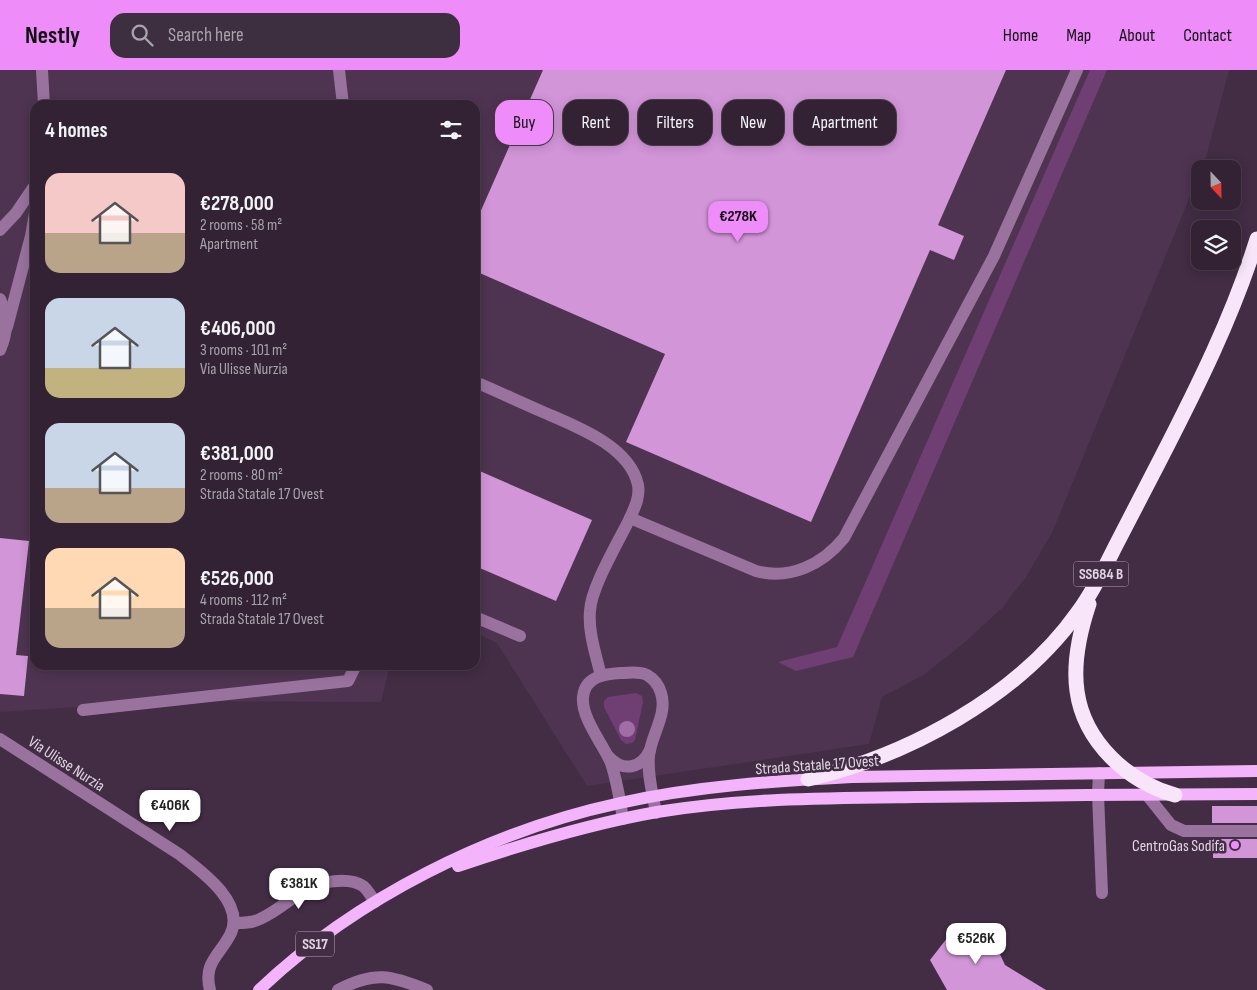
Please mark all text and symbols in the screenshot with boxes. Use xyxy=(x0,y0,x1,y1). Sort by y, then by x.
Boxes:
search box xyxy=(110,13,460,58)
text: Nestly xyxy=(25,21,80,50)
icon: search xyxy=(128,21,156,49)
text: Search here xyxy=(168,24,244,47)
text: Home xyxy=(1003,25,1038,46)
text: Map xyxy=(1066,25,1091,46)
text: About xyxy=(1119,25,1155,46)
text: Contact xyxy=(1183,25,1232,46)
chip: Buy xyxy=(495,100,553,145)
chip: Rent xyxy=(563,100,628,145)
chip: Filters xyxy=(638,100,712,145)
chip: New xyxy=(722,100,784,145)
chip: Apartment xyxy=(794,100,896,145)
icon: filters xyxy=(437,116,465,144)
text: 4 homes xyxy=(45,118,108,143)
north arrow xyxy=(1191,160,1241,210)
map controls xyxy=(1191,160,1241,270)
text: €278,000 xyxy=(200,191,274,216)
icon: home xyxy=(85,193,145,253)
pin: €278K xyxy=(703,200,773,243)
text: €278K xyxy=(719,207,757,226)
text: 2 rooms · 58 m² xyxy=(200,216,282,235)
button: layers xyxy=(1191,220,1241,270)
text: Apartment xyxy=(200,235,258,254)
text: €406,000 xyxy=(200,316,276,341)
icon: home xyxy=(85,318,145,378)
text: 3 rooms · 101 m² xyxy=(200,341,287,360)
text: Via Ulisse Nurzia xyxy=(200,360,288,379)
text: €381,000 xyxy=(200,441,274,466)
icon: home xyxy=(85,443,145,503)
text: 2 rooms · 80 m² xyxy=(200,466,283,485)
text: Strada Statale 17 Ovest xyxy=(200,485,324,504)
road number: SS684 B xyxy=(1074,562,1128,586)
text: €526,000 xyxy=(200,566,274,591)
icon: home xyxy=(85,568,145,628)
text: 4 rooms · 112 m² xyxy=(200,591,287,610)
text: Strada Statale 17 Ovest xyxy=(200,610,324,629)
street label: Via Ulisse Nurzia xyxy=(24,732,108,796)
street label: Strada Statale 17 Ovest xyxy=(755,752,880,779)
pin: €406K xyxy=(135,790,205,832)
text: €406K xyxy=(150,796,190,815)
place label: CentroGas Sodifa xyxy=(1132,837,1225,856)
marker: CentroGas Sodifa xyxy=(1229,839,1241,851)
pin: €381K xyxy=(264,868,334,910)
text: €381K xyxy=(280,874,318,893)
pin: €526K xyxy=(941,922,1011,965)
text: €526K xyxy=(957,929,995,948)
road number: SS17 xyxy=(296,932,334,956)

